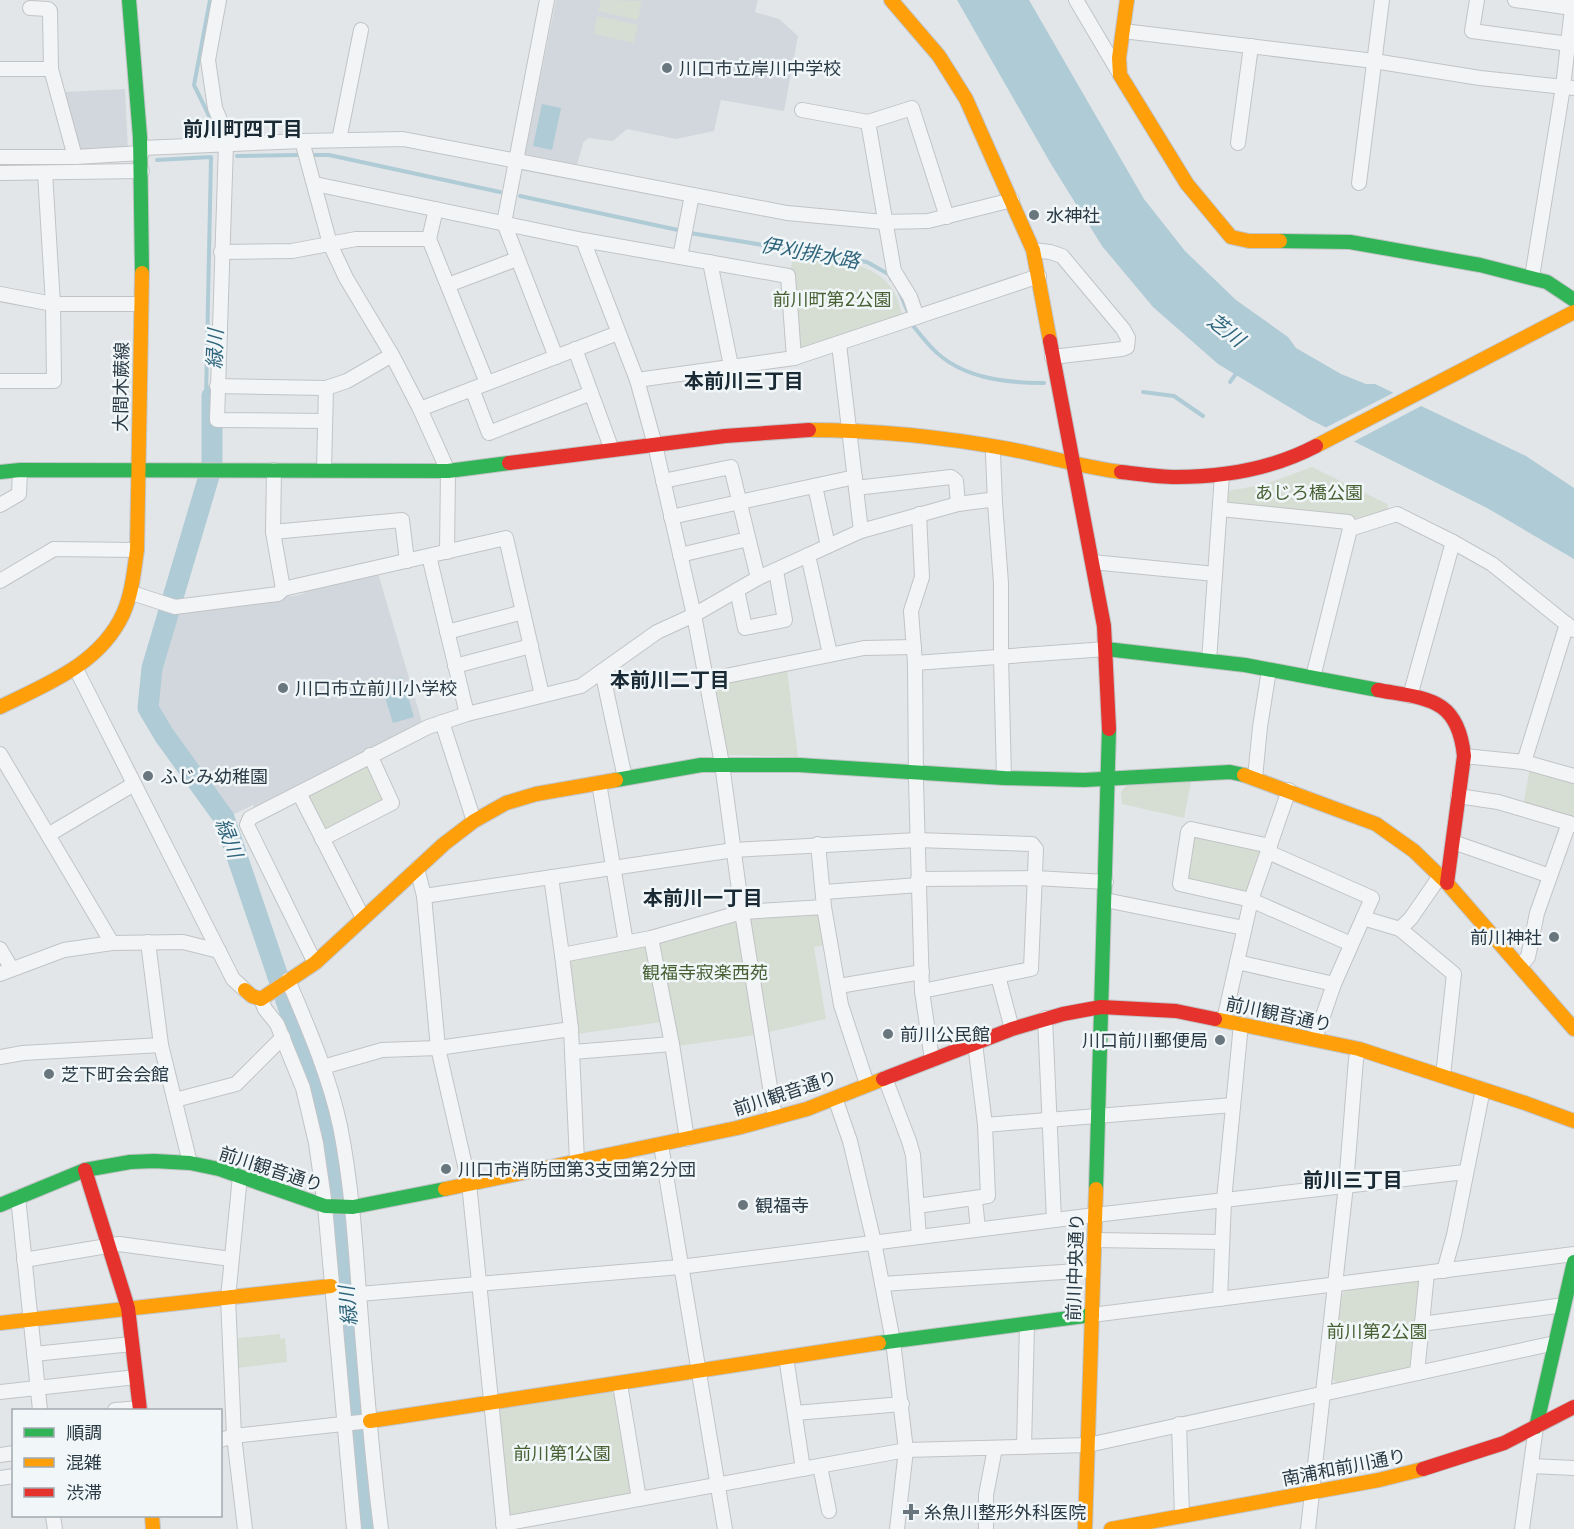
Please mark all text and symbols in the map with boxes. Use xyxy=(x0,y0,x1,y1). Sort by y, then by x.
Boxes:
place label: 川口市立岸川中学校 xyxy=(679,58,841,79)
marker: 川口市立岸川中学校 xyxy=(660,61,674,75)
district label: 前川町四丁目 xyxy=(183,117,303,141)
place label: 水神社 xyxy=(1046,205,1100,226)
marker: 水神社 xyxy=(1027,208,1041,222)
water label: 伊刈排水路 xyxy=(759,232,863,274)
park label: 前川町第2公園 xyxy=(773,289,891,310)
water label: 芝川 xyxy=(1203,308,1251,353)
water label: 緑川 xyxy=(202,327,228,369)
street label: 大間木蕨線 xyxy=(110,342,132,432)
district label: 本前川三丁目 xyxy=(684,369,804,393)
park label: あじろ橋公園 xyxy=(1255,482,1363,503)
district label: 本前川二丁目 xyxy=(610,668,730,692)
place label: 川口市立前川小学校 xyxy=(295,678,457,699)
marker: 川口市立前川小学校 xyxy=(276,681,290,695)
place label: ふじみ幼稚園 xyxy=(160,766,268,787)
marker: ふじみ幼稚園 xyxy=(141,769,155,783)
water label: 緑川 xyxy=(211,815,248,863)
district label: 本前川一丁目 xyxy=(643,886,763,910)
place label: 前川神社 xyxy=(1470,927,1542,948)
marker: 前川神社 xyxy=(1547,930,1561,944)
park label: 観福寺寂楽西苑 xyxy=(642,962,768,983)
street label: 前川観音通り xyxy=(1224,993,1334,1035)
place label: 前川公民館 xyxy=(900,1024,990,1045)
marker: 前川公民館 xyxy=(881,1027,895,1041)
place label: 川口前川郵便局 xyxy=(1082,1030,1208,1051)
marker: 川口前川郵便局 xyxy=(1213,1033,1227,1047)
place label: 芝下町会会館 xyxy=(61,1064,169,1085)
street label: 前川観音通り xyxy=(730,1066,840,1120)
marker: 芝下町会会館 xyxy=(42,1067,56,1081)
street label: 前川観音通り xyxy=(216,1142,326,1196)
place label: 川口市消防団第3支団第2分団 xyxy=(458,1159,696,1180)
marker: 川口市消防団第3支団第2分団 xyxy=(439,1162,453,1176)
district label: 前川三丁目 xyxy=(1303,1168,1403,1192)
place label: 観福寺 xyxy=(755,1195,809,1216)
marker: 観福寺 xyxy=(736,1198,750,1212)
street label: 前川中央通り xyxy=(1063,1213,1087,1321)
water label: 緑川 xyxy=(334,1283,362,1327)
park label: 前川第2公園 xyxy=(1327,1321,1427,1342)
legend xyxy=(12,1409,222,1517)
text: 順調 xyxy=(66,1422,102,1443)
park label: 前川第1公園 xyxy=(513,1443,611,1464)
street label: 南浦和前川通り xyxy=(1280,1445,1408,1489)
text: 混雑 xyxy=(66,1452,102,1473)
text: 渋滞 xyxy=(66,1482,102,1503)
place label: 糸魚川整形外科医院 xyxy=(924,1502,1086,1523)
marker: 糸魚川整形外科医院 xyxy=(902,1503,920,1521)

